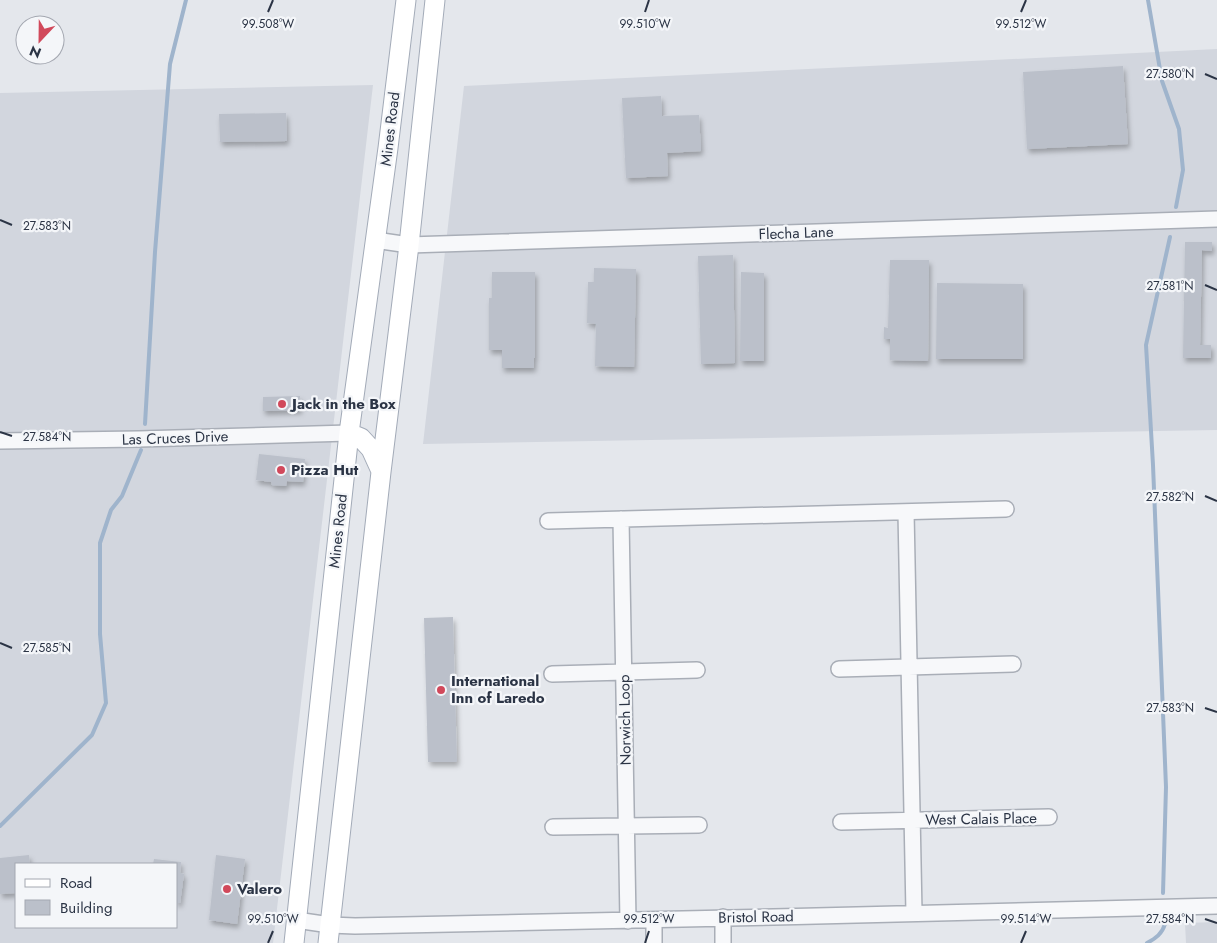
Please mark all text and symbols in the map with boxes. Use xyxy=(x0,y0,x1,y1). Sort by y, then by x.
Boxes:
north arrow xyxy=(15,15,65,65)
text: 99.508°W xyxy=(242,15,294,33)
text: 99.510°W xyxy=(619,15,671,33)
text: 99.512°W xyxy=(996,15,1047,33)
text: N xyxy=(26,41,44,63)
text: 27.580°N xyxy=(1146,65,1194,83)
street label: Mines Road xyxy=(375,91,405,167)
text: 27.583°N xyxy=(23,217,71,235)
street label: Flecha Lane xyxy=(758,221,834,245)
text: 27.581°N xyxy=(1147,277,1193,295)
place label: Jack in the Box xyxy=(289,393,396,415)
marker: Jack in the Box xyxy=(276,398,288,410)
street label: Las Cruces Drive xyxy=(121,425,229,451)
text: 27.584°N xyxy=(23,428,71,446)
place label: Pizza Hut xyxy=(291,459,359,481)
marker: Pizza Hut xyxy=(275,464,287,476)
text: 27.582°N xyxy=(1146,488,1194,506)
street label: Mines Road xyxy=(323,493,353,569)
text: 27.585°N xyxy=(23,639,71,657)
place label: International Inn of Laredo xyxy=(451,670,545,709)
street label: Norwich Loop xyxy=(613,674,637,766)
marker: International Inn of Laredo xyxy=(435,684,447,696)
text: 27.583°N xyxy=(1146,699,1194,717)
street label: West Calais Place xyxy=(925,807,1037,831)
legend xyxy=(15,863,178,928)
text: Road xyxy=(60,872,92,894)
place label: Valero xyxy=(236,878,282,900)
marker: Valero xyxy=(221,883,233,895)
text: Building xyxy=(60,897,112,919)
street label: Bristol Road xyxy=(718,905,794,929)
text: 99.510°W xyxy=(247,910,299,928)
text: 99.512°W xyxy=(624,910,675,928)
text: 99.514°W xyxy=(1001,910,1052,928)
text: 27.584°N xyxy=(1146,910,1194,928)

